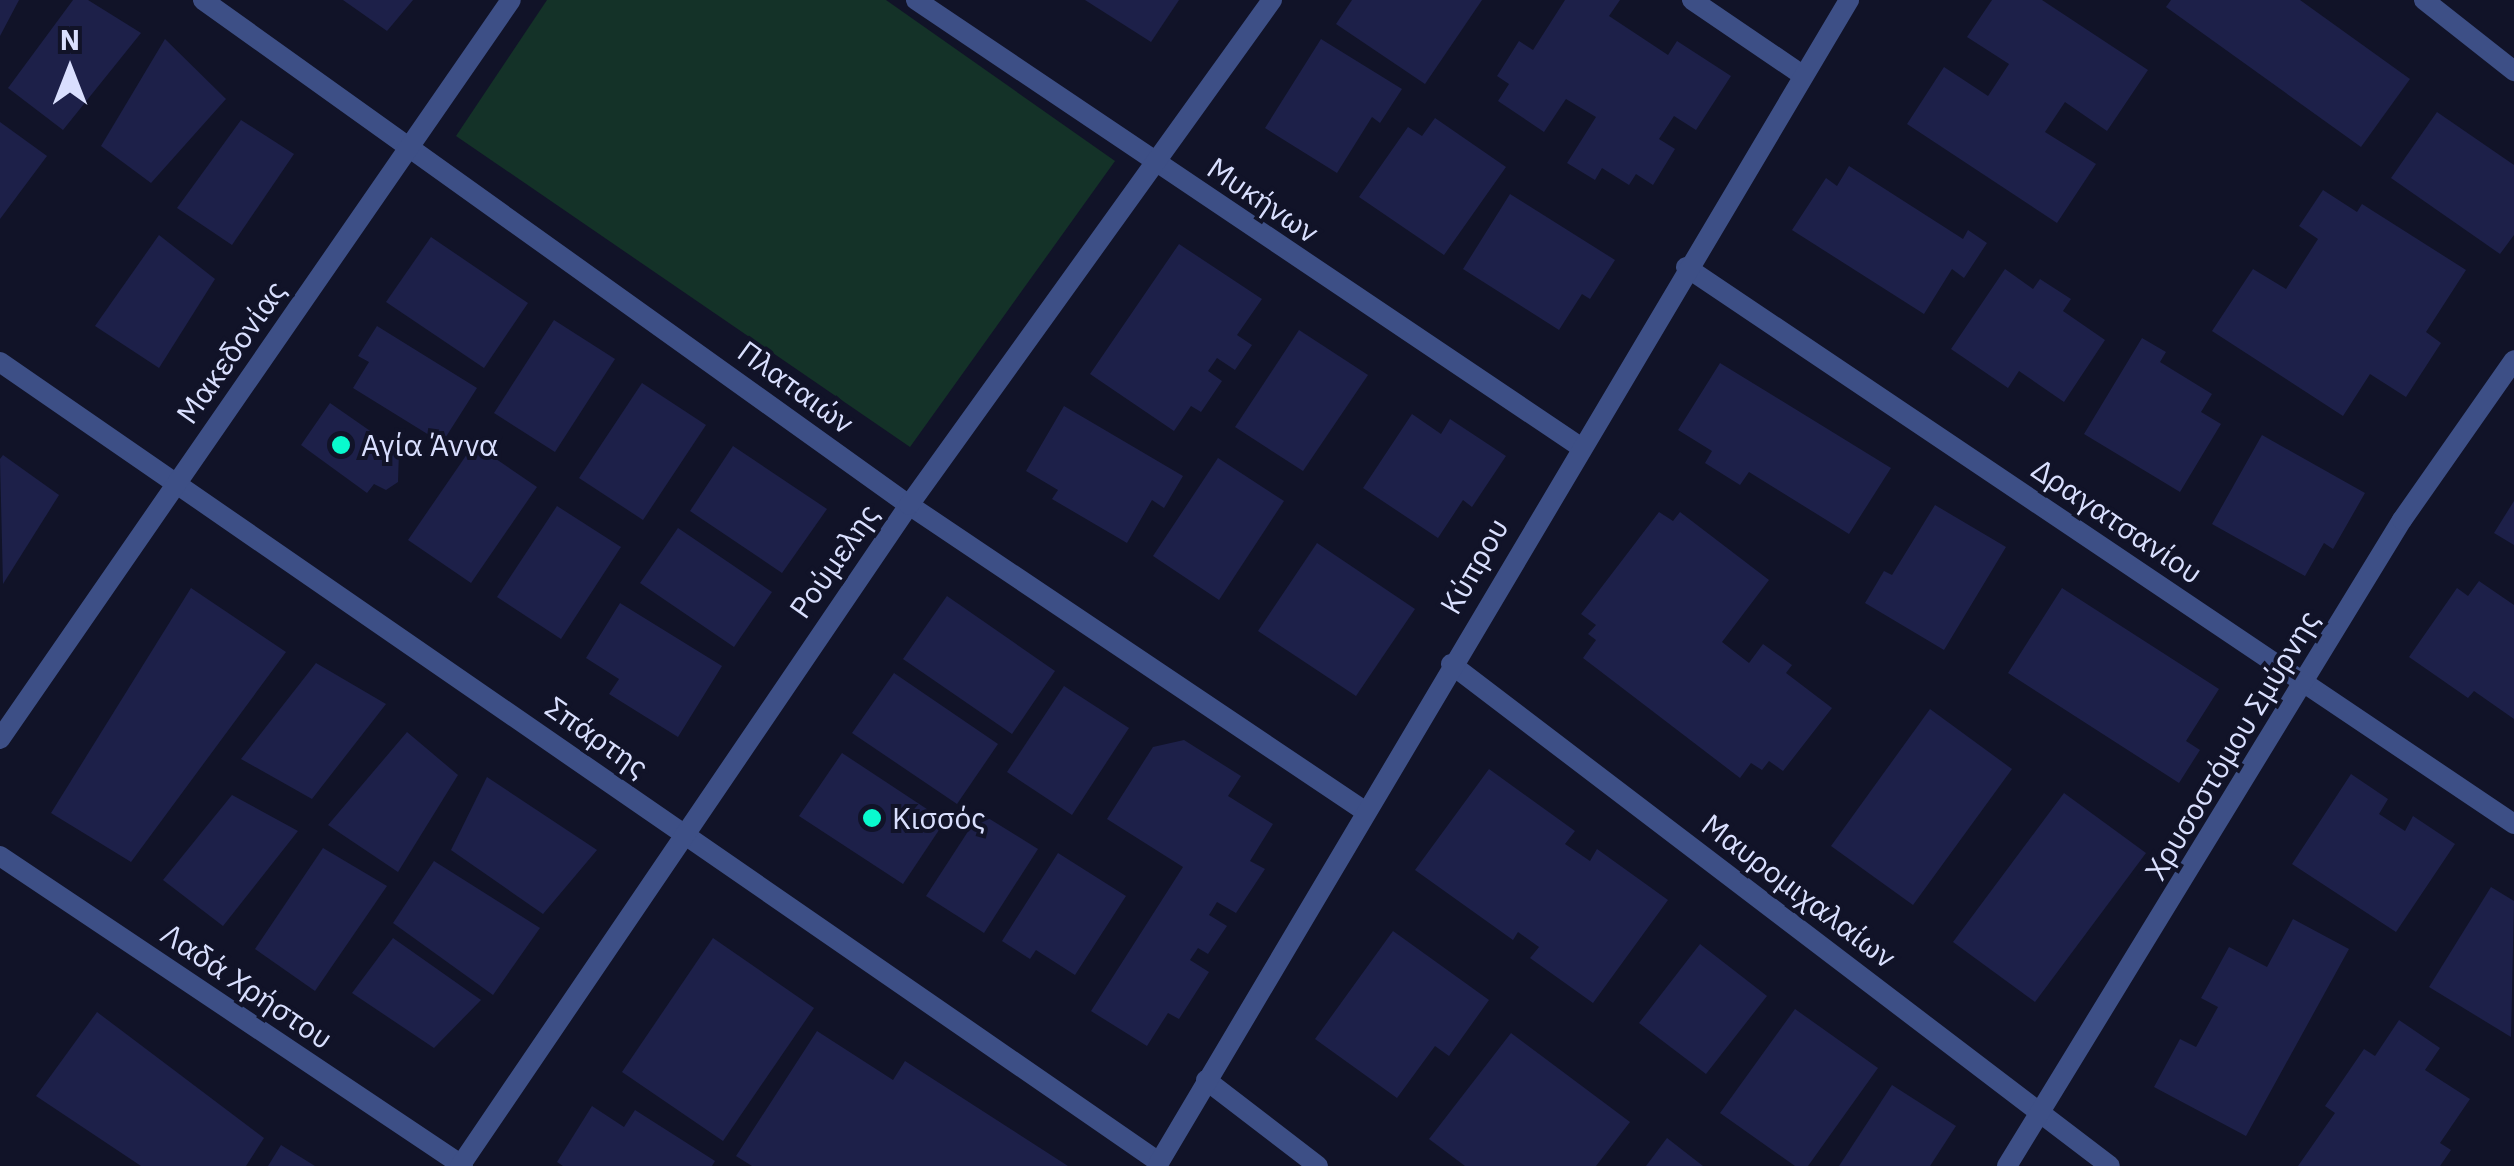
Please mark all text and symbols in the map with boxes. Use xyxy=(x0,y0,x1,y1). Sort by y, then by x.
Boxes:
north arrow xyxy=(20,20,120,120)
text: N xyxy=(60,21,80,58)
street label: Μυκήνων xyxy=(1201,150,1325,250)
street label: Μακεδονίας xyxy=(169,274,293,430)
street label: Πλαταιών xyxy=(731,333,861,441)
place label: Αγία Άννα xyxy=(361,427,498,463)
marker: Αγία Άννα xyxy=(330,434,352,456)
street label: Δραγατσανίου xyxy=(2025,451,2209,591)
street label: Ρούμελης xyxy=(782,497,886,625)
street label: Κύπρου xyxy=(1432,512,1516,620)
street label: Χρυσοστόμου Σμύρνης xyxy=(2137,604,2327,886)
street label: Σπάρτης xyxy=(539,689,655,785)
place label: Κισσός xyxy=(892,800,986,836)
street label: Μαυρομιχαλαίων xyxy=(1695,806,1903,976)
marker: Κισσός xyxy=(861,807,883,829)
street label: Λαδά Χρήστου xyxy=(155,916,339,1056)

